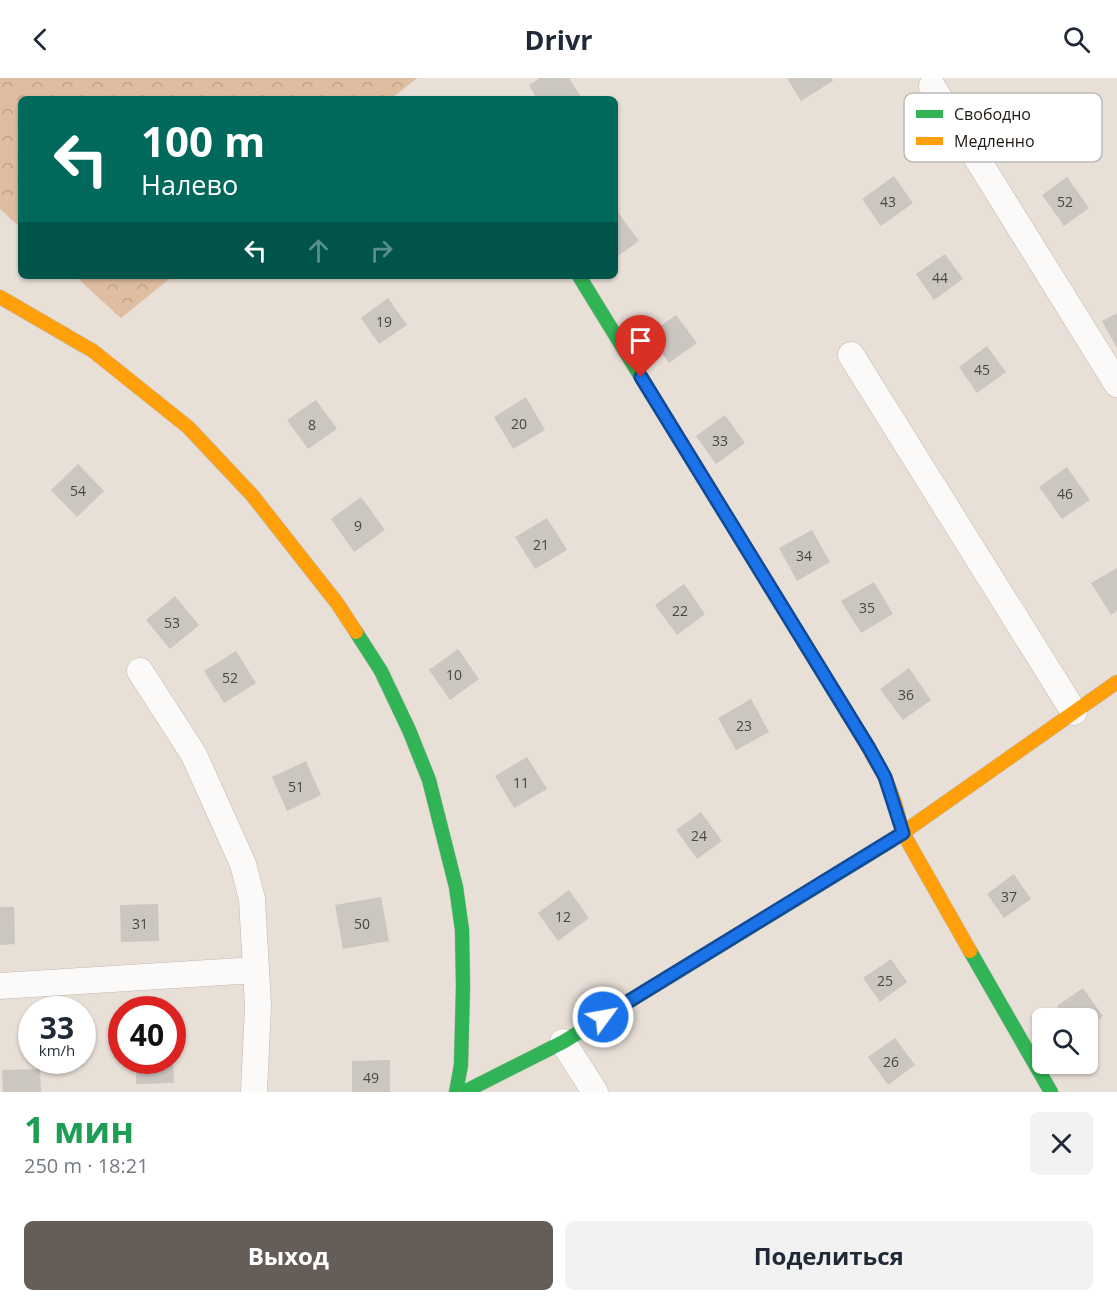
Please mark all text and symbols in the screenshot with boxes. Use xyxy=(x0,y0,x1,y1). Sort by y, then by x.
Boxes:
text: Drivr xyxy=(524,21,593,58)
icon: back xyxy=(24,23,57,56)
icon: search xyxy=(1060,23,1093,56)
legend xyxy=(904,93,1102,162)
text: Свободно xyxy=(954,103,1031,125)
text: 100 m xyxy=(141,112,265,169)
icon: left xyxy=(42,120,120,198)
text: Медленно xyxy=(954,130,1035,152)
text: Налево xyxy=(141,166,238,203)
house number: 43 xyxy=(880,192,896,211)
house number: 52 xyxy=(1057,192,1073,211)
icon: left xyxy=(239,234,272,267)
icon: ahead xyxy=(302,234,335,267)
icon: right xyxy=(365,234,398,267)
house number: 44 xyxy=(932,268,948,287)
house number: 19 xyxy=(376,312,392,331)
pin xyxy=(615,315,666,377)
icon: arrive xyxy=(624,324,657,357)
house number: 45 xyxy=(974,360,990,379)
house number: 20 xyxy=(511,414,527,433)
house number: 8 xyxy=(308,415,316,434)
house number: 33 xyxy=(712,431,728,450)
house number: 54 xyxy=(70,481,86,500)
house number: 46 xyxy=(1057,484,1073,503)
house number: 9 xyxy=(354,516,362,535)
house number: 21 xyxy=(533,535,549,554)
house number: 34 xyxy=(796,546,812,565)
house number: 35 xyxy=(859,598,875,617)
house number: 22 xyxy=(672,601,688,620)
house number: 53 xyxy=(164,613,180,632)
house number: 10 xyxy=(446,665,462,684)
house number: 52 xyxy=(222,668,238,687)
house number: 36 xyxy=(898,685,914,704)
house number: 23 xyxy=(736,716,752,735)
house number: 11 xyxy=(513,773,529,792)
house number: 51 xyxy=(288,777,304,796)
house number: 24 xyxy=(691,826,707,845)
house number: 37 xyxy=(1001,887,1017,906)
house number: 12 xyxy=(555,907,571,926)
house number: 31 xyxy=(132,914,148,933)
house number: 50 xyxy=(354,914,370,933)
house number: 25 xyxy=(877,971,893,990)
position arrow xyxy=(571,985,635,1049)
speed limit sign: 40 xyxy=(108,996,186,1074)
text: 33 xyxy=(40,1007,74,1048)
map controls xyxy=(1032,1008,1098,1074)
button: search xyxy=(1032,1008,1098,1074)
text: km/h xyxy=(39,1040,75,1060)
house number: 26 xyxy=(883,1052,899,1071)
house number: 49 xyxy=(363,1068,379,1087)
text: 1 мин xyxy=(24,1105,134,1154)
button: close xyxy=(1030,1112,1093,1175)
text: 250 m · 18:21 xyxy=(24,1152,149,1179)
button: Выход xyxy=(24,1221,553,1290)
button: Поделиться xyxy=(565,1221,1093,1290)

